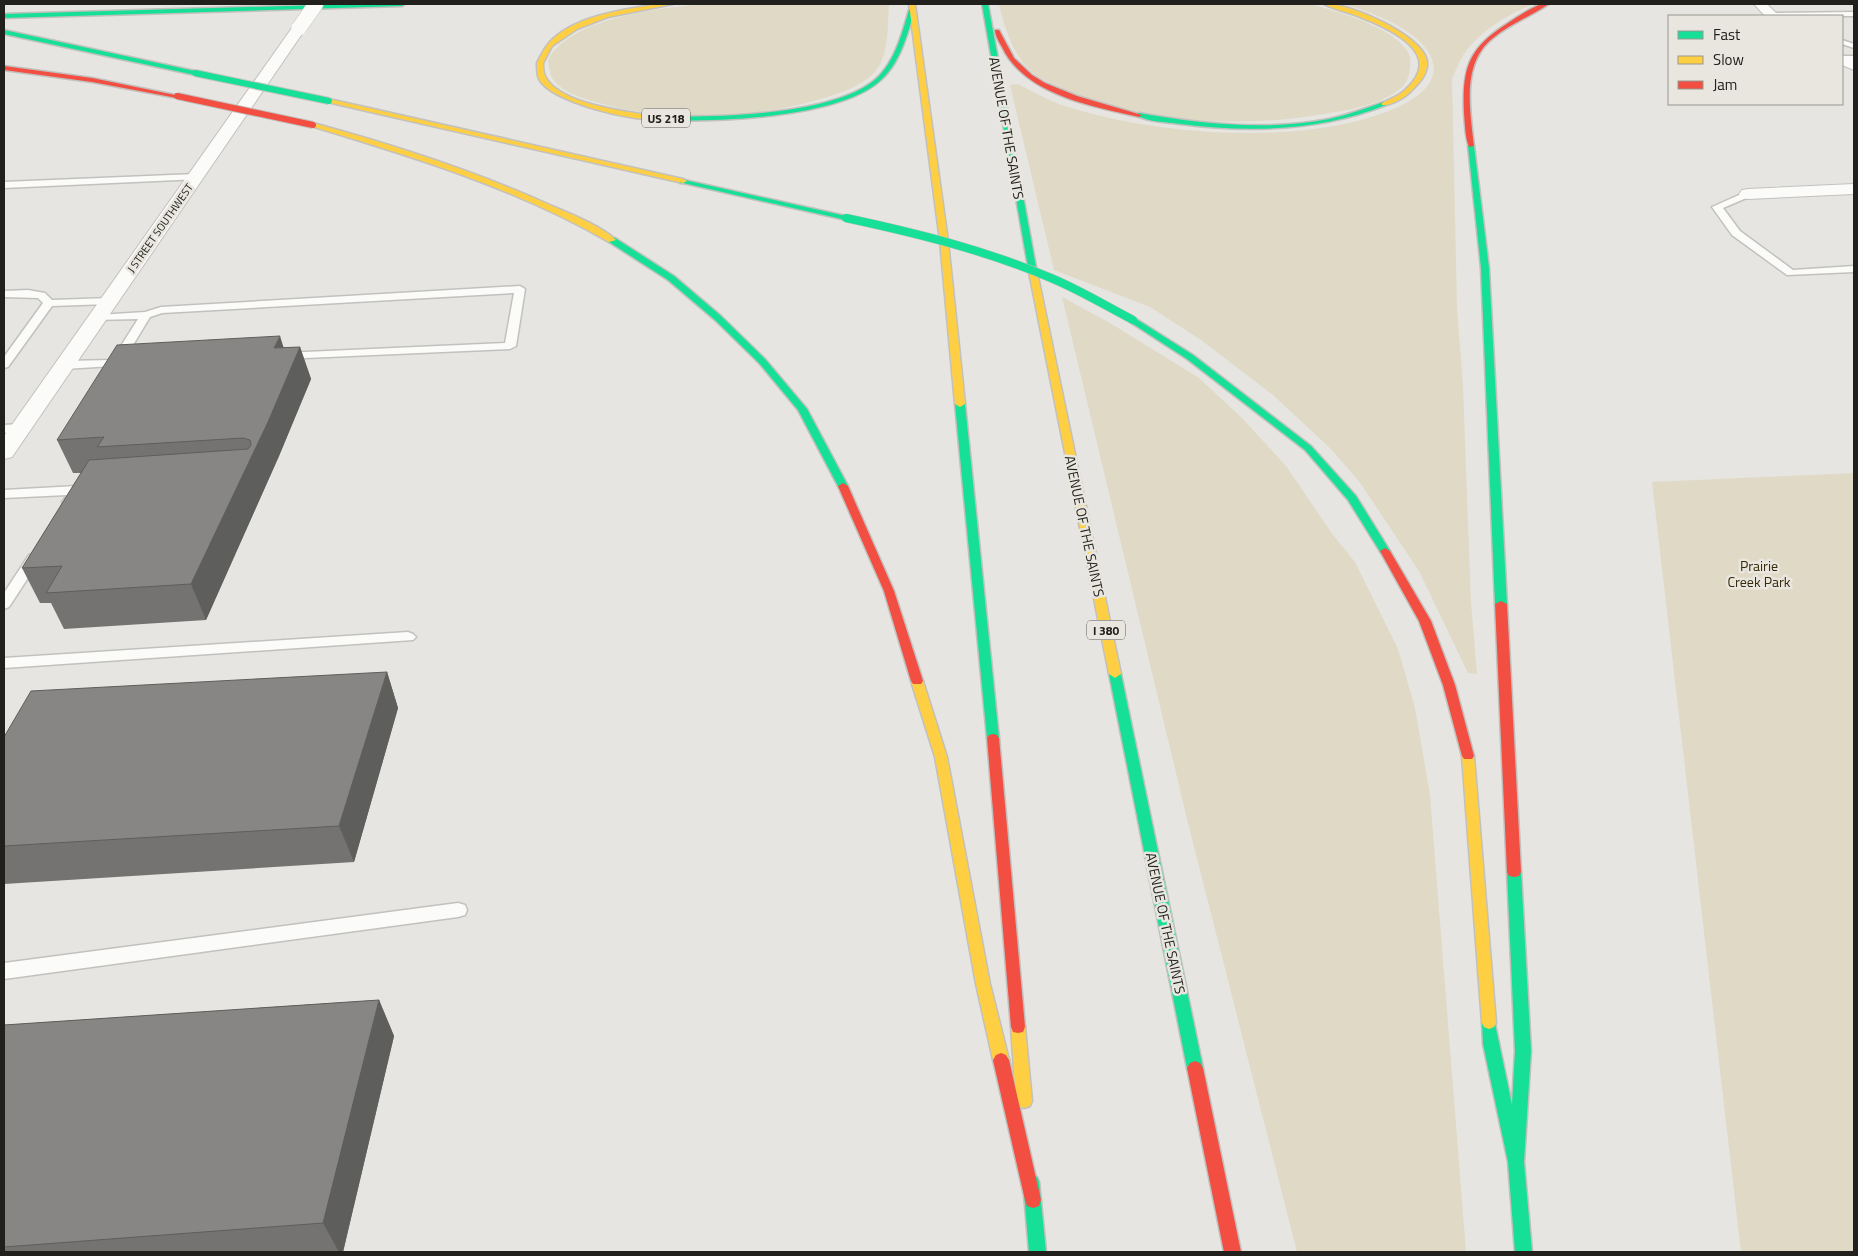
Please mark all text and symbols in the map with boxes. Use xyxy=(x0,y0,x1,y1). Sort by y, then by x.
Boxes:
legend xyxy=(1668,15,1843,105)
text: Fast xyxy=(1713,23,1741,46)
text: Slow xyxy=(1713,48,1744,71)
street label: AVENUE OF THE SAINTS xyxy=(984,55,1030,201)
text: Jam xyxy=(1713,73,1737,96)
road number: US 218 xyxy=(642,109,690,128)
street label: J STREET SOUTHWEST xyxy=(123,180,197,276)
street label: AVENUE OF THE SAINTS xyxy=(1060,453,1110,599)
park label: Prairie Creek Park xyxy=(1728,555,1791,592)
road number: I 380 xyxy=(1087,620,1125,640)
street label: AVENUE OF THE SAINTS xyxy=(1141,850,1191,996)

